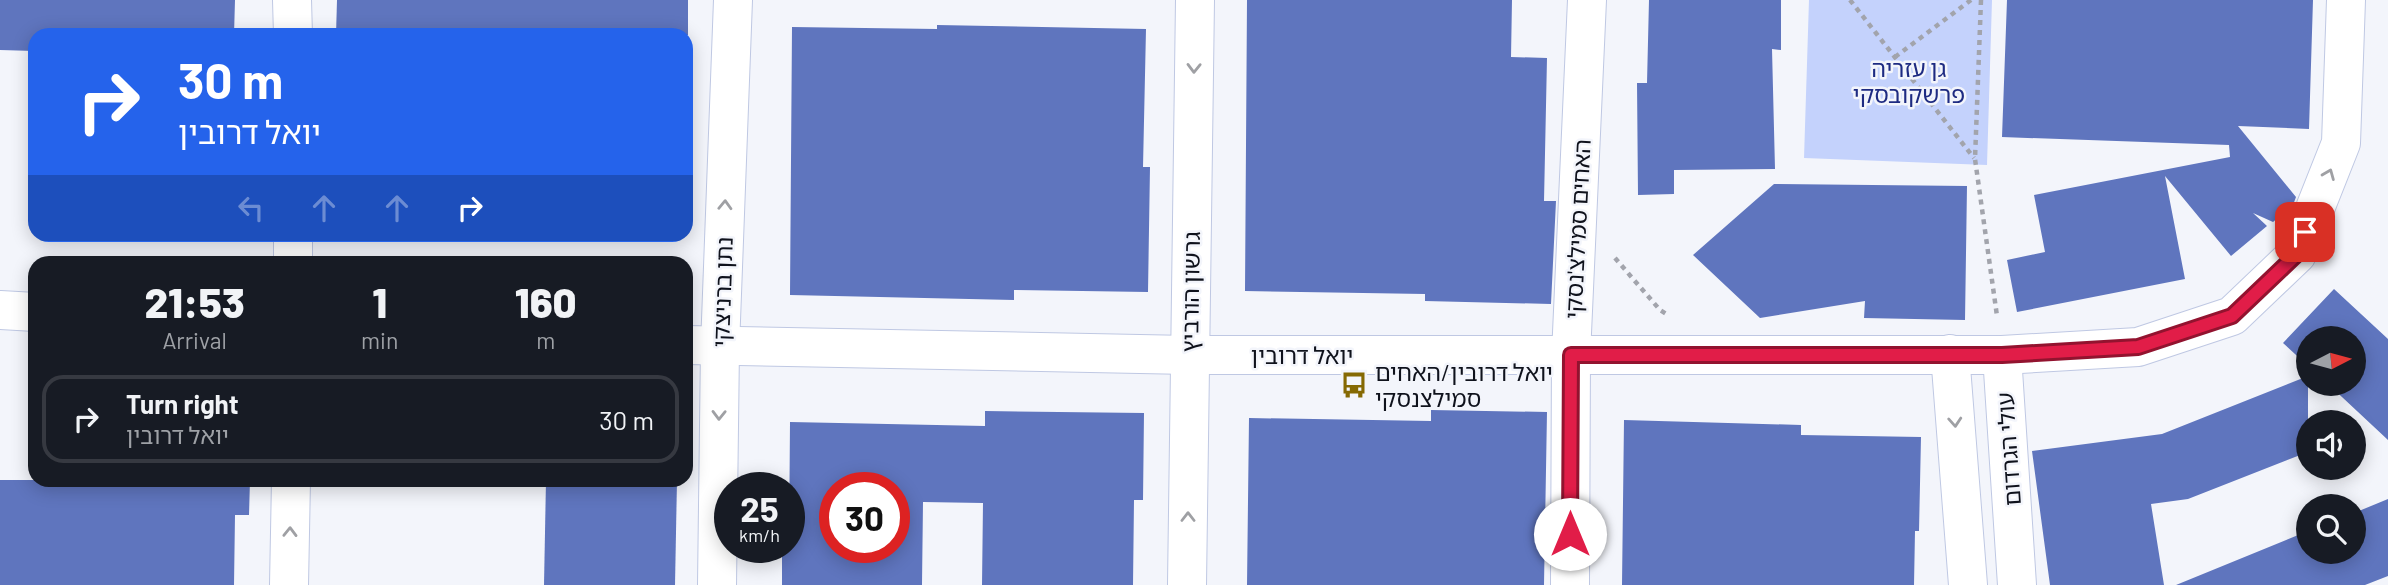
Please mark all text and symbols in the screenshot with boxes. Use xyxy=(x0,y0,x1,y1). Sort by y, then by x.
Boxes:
text: 30 m xyxy=(178,50,283,109)
park label: גן עזריה פרשקובסקי xyxy=(1853,54,1965,108)
icon: right xyxy=(63,56,154,147)
one-way arrow xyxy=(1186,63,1201,74)
text: יואל דרובין xyxy=(178,112,321,150)
street label: האחים סמילצ'נסקי xyxy=(1558,138,1596,320)
one-way arrow xyxy=(2320,168,2334,180)
icon: left xyxy=(232,189,270,227)
icon: ahead xyxy=(305,189,343,227)
icon: ahead xyxy=(378,189,416,227)
icon: right xyxy=(451,189,489,227)
one-way arrow xyxy=(718,200,733,211)
pin xyxy=(2275,202,2335,262)
icon: arrive xyxy=(2286,213,2324,251)
street label: גרשון הורביץ xyxy=(1175,231,1205,353)
street label: נתן ברניצקי xyxy=(706,236,738,348)
text: 21:53 xyxy=(144,276,245,326)
text: 1 xyxy=(372,276,387,326)
text: 160 xyxy=(515,276,577,326)
text: Arrival xyxy=(162,326,227,354)
text: min xyxy=(361,326,398,354)
text: m xyxy=(536,326,555,354)
north arrow xyxy=(2296,326,2366,396)
map controls xyxy=(2296,326,2366,564)
street label: יואל דרובין xyxy=(1251,341,1353,369)
place label: יואל דרובין/האחים סמילצנסקי xyxy=(1375,358,1553,412)
bus stop icon: יואל דרובין/האחים סמילצנסקי xyxy=(1339,370,1369,400)
text: Turn right xyxy=(126,388,239,419)
street label: עולי הגרדום xyxy=(1990,391,2026,507)
icon: right xyxy=(67,400,105,438)
text: 30 m xyxy=(599,404,654,435)
button: sound xyxy=(2296,410,2366,480)
one-way arrow xyxy=(711,411,727,421)
one-way arrow xyxy=(1948,417,1963,428)
text: יואל דרובין xyxy=(126,421,229,449)
speed limit sign: 30 xyxy=(819,472,910,563)
text: 25 xyxy=(740,487,779,529)
button: search xyxy=(2296,494,2366,564)
position arrow xyxy=(1533,497,1607,571)
one-way arrow xyxy=(1180,511,1195,522)
text: km/h xyxy=(739,524,780,546)
one-way arrow xyxy=(282,526,298,537)

